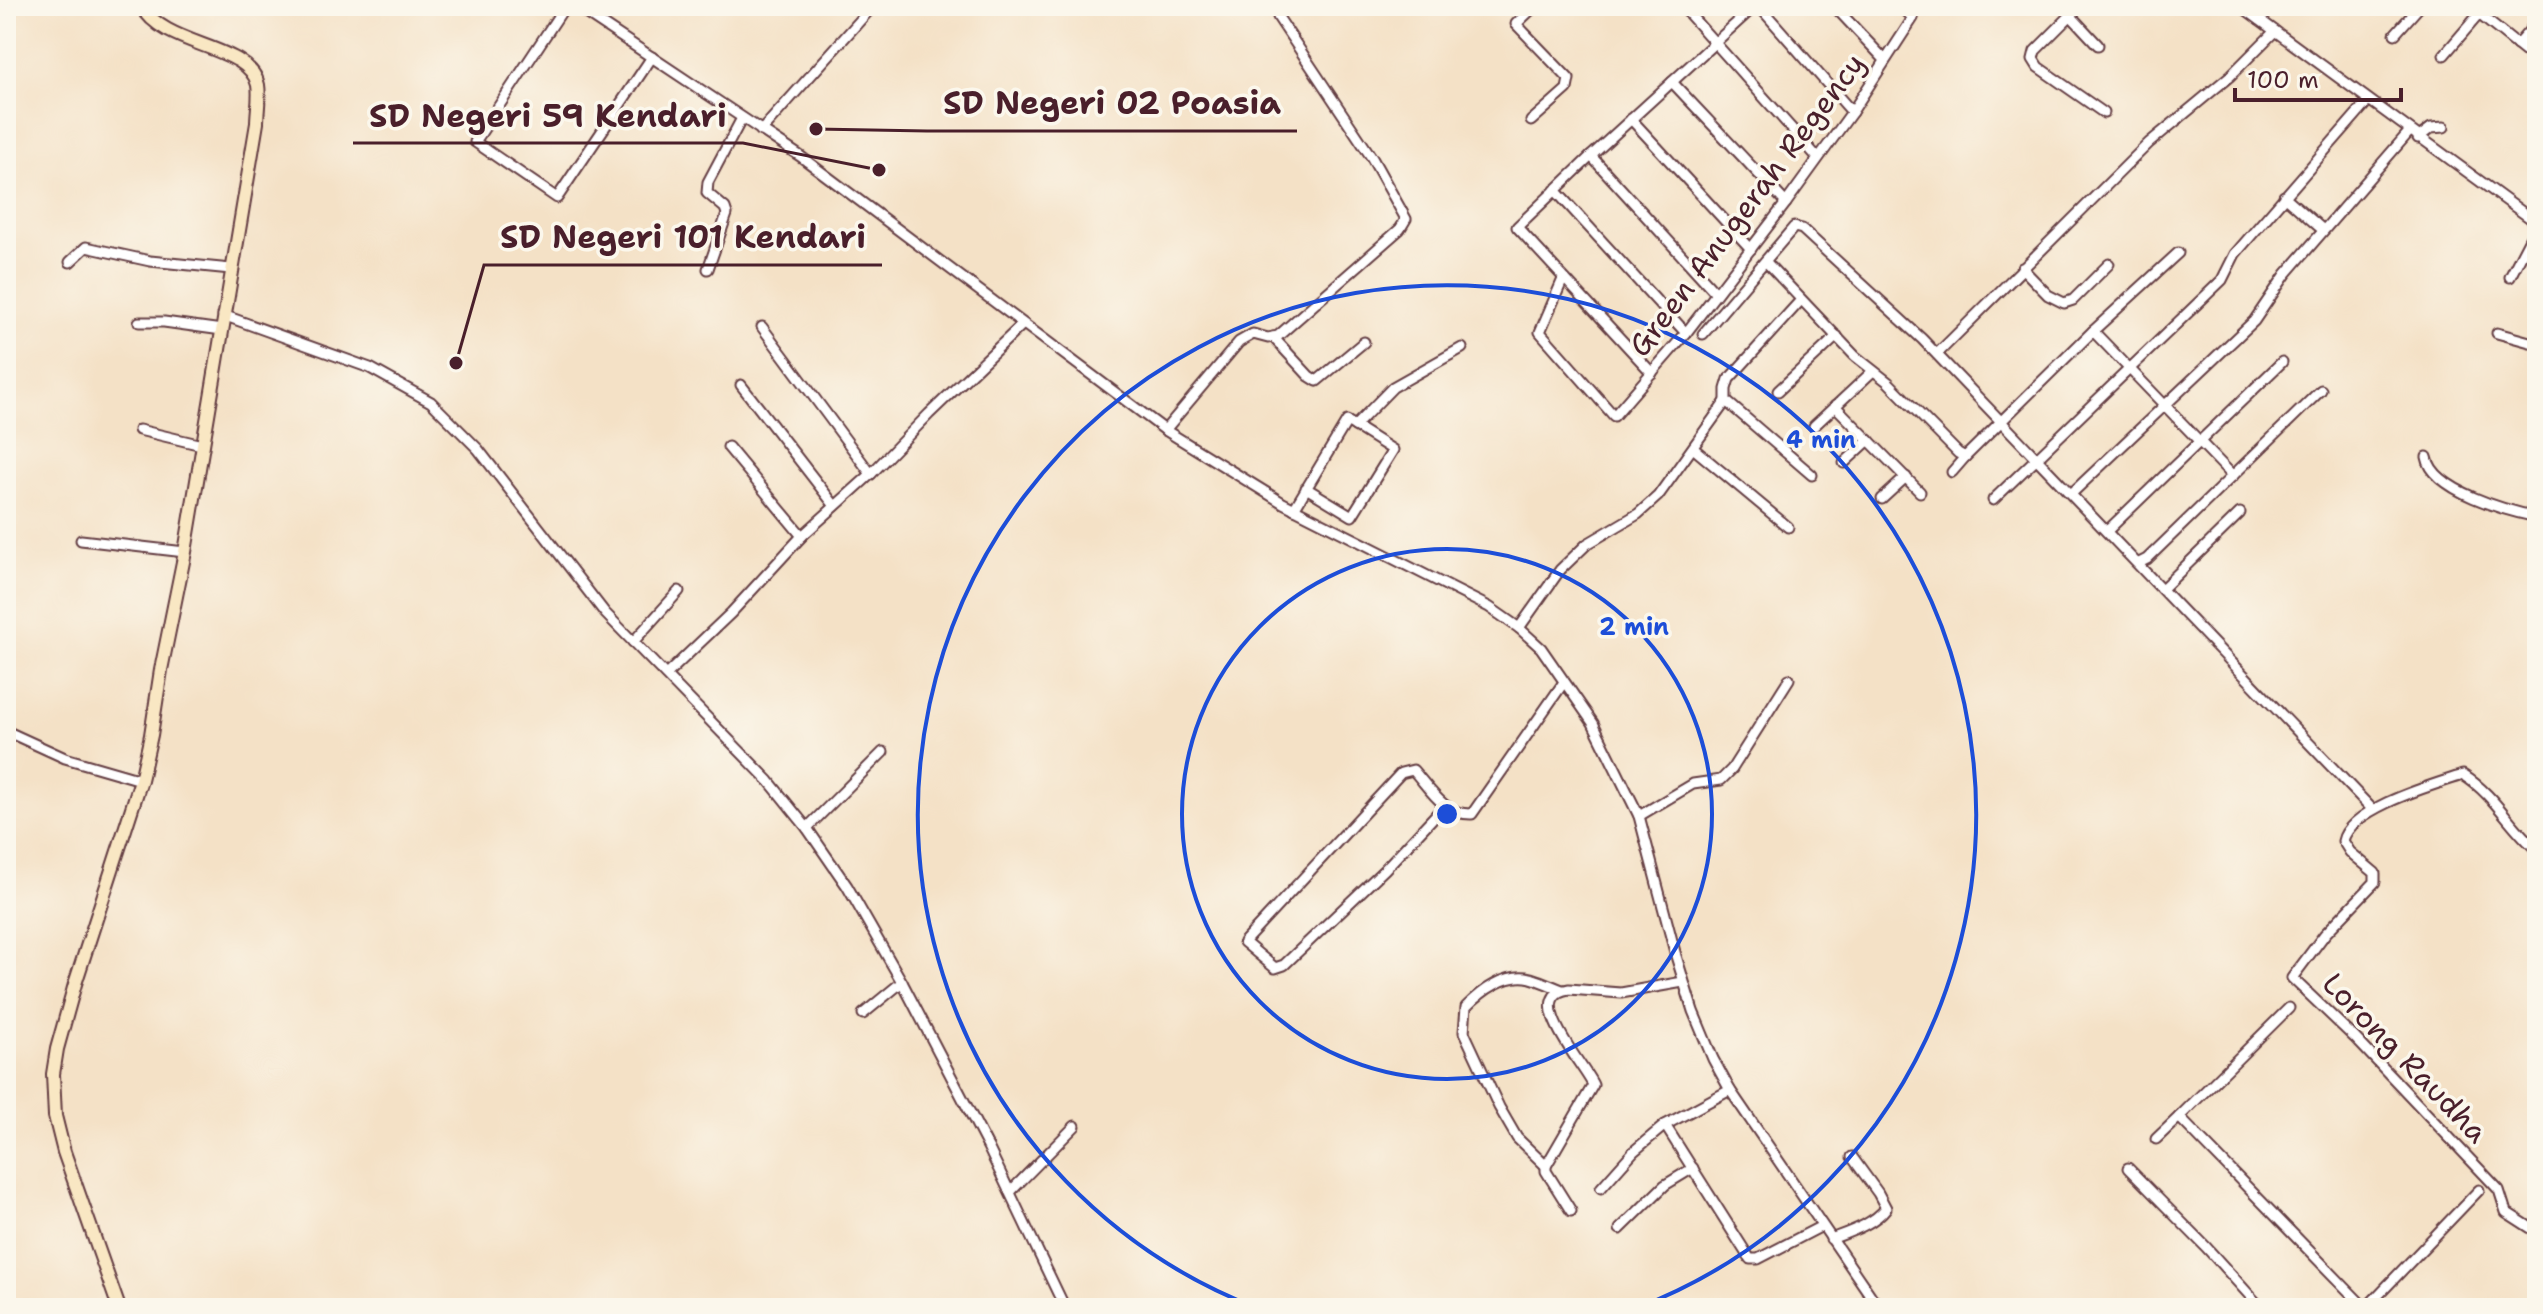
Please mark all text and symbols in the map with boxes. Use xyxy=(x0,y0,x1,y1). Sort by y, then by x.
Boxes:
street label: Green Anugerah Regency xyxy=(1619,45,1874,365)
scale bar xyxy=(2235,52,2401,102)
text: 100 m xyxy=(2247,64,2319,96)
callout: SD Negeri 02 Poasia xyxy=(927,75,1297,131)
text: SD Negeri 02 Poasia xyxy=(943,81,1281,124)
callout: SD Negeri 59 Kendari xyxy=(353,87,743,143)
text: SD Negeri 59 Kendari xyxy=(369,94,727,137)
callout: SD Negeri 101 Kendari xyxy=(484,209,882,265)
text: SD Negeri 101 Kendari xyxy=(500,215,866,258)
text: 4 min xyxy=(1786,424,1856,456)
text: 2 min xyxy=(1599,611,1669,643)
centre of rings xyxy=(1433,800,1461,828)
street label: Lorong Raudha xyxy=(2313,963,2498,1152)

